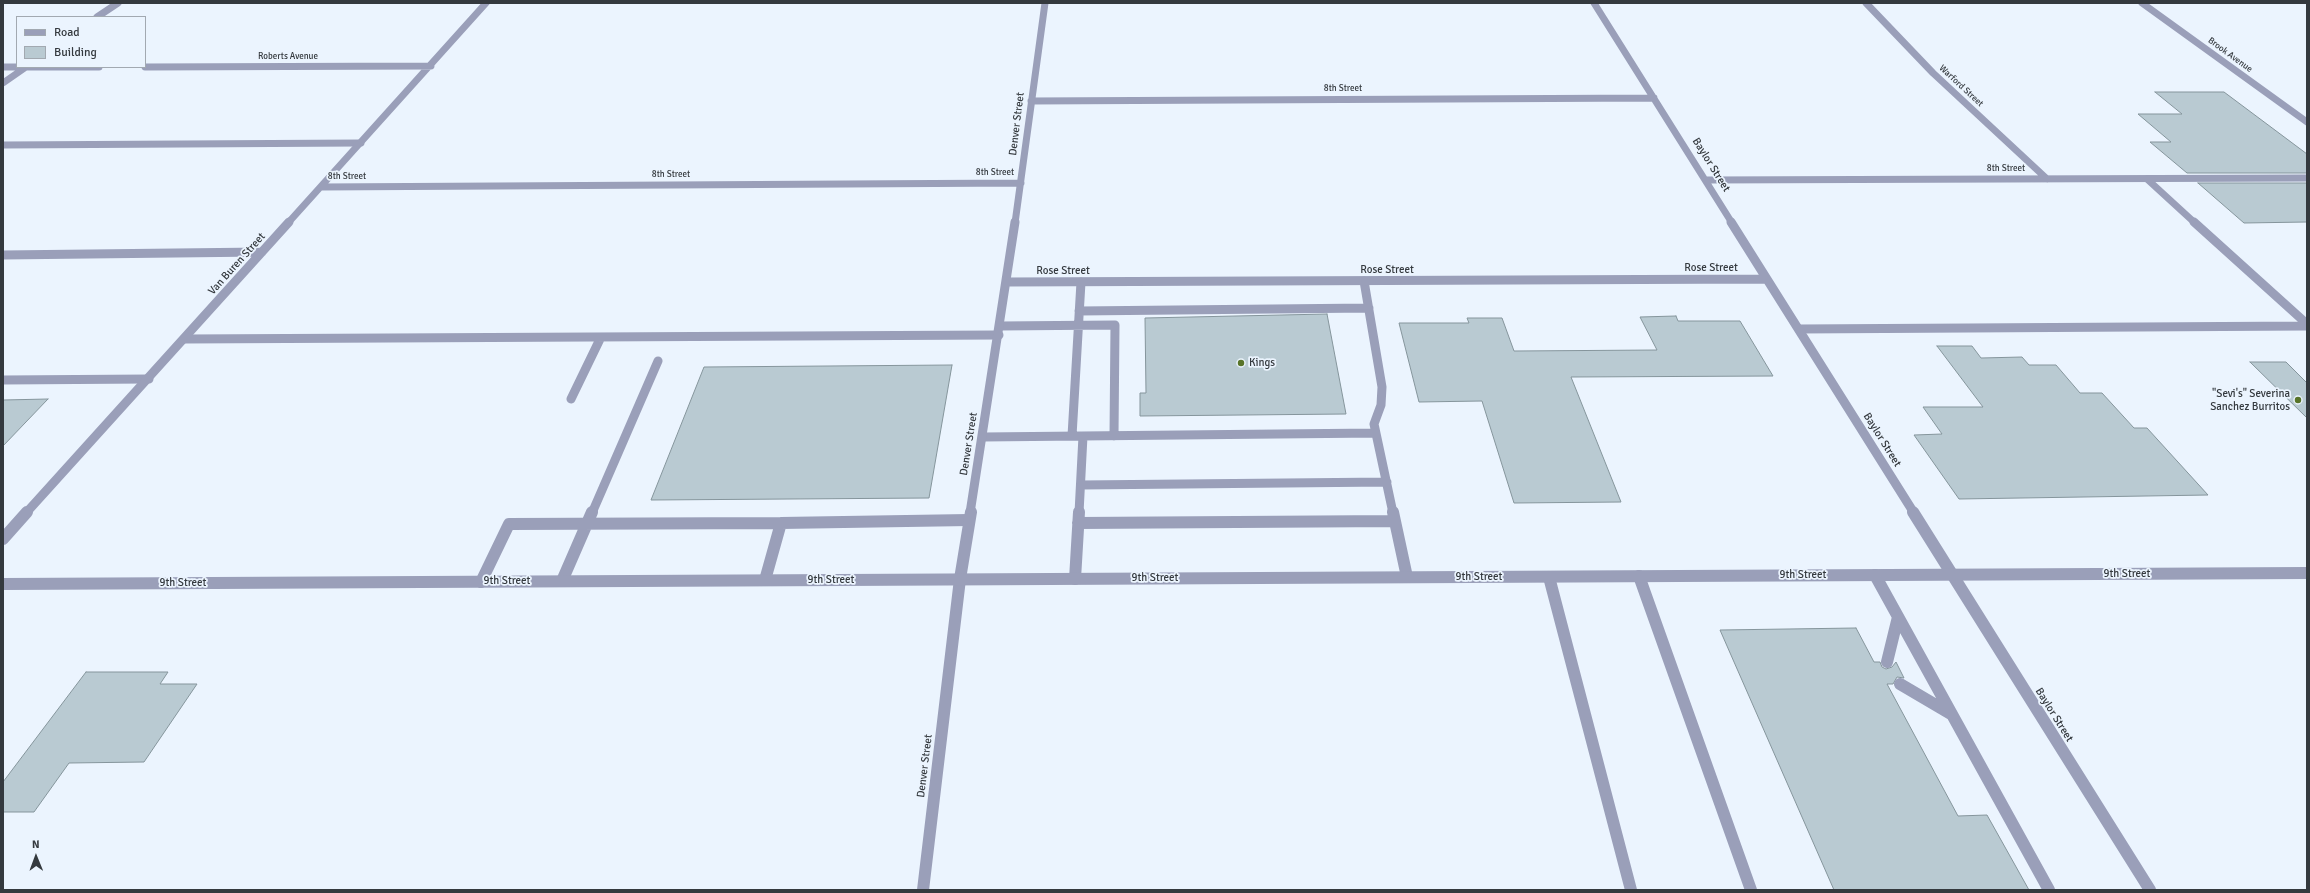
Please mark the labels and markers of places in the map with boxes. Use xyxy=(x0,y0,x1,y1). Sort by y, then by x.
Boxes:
place label: Kings xyxy=(1249,356,1275,370)
marker: Kings xyxy=(1236,358,1246,368)
place label: "Sevi's" Severina Sanchez Burritos xyxy=(2210,387,2290,413)
marker: "Sevi's" Severina Sanchez Burritos xyxy=(2293,395,2303,405)

